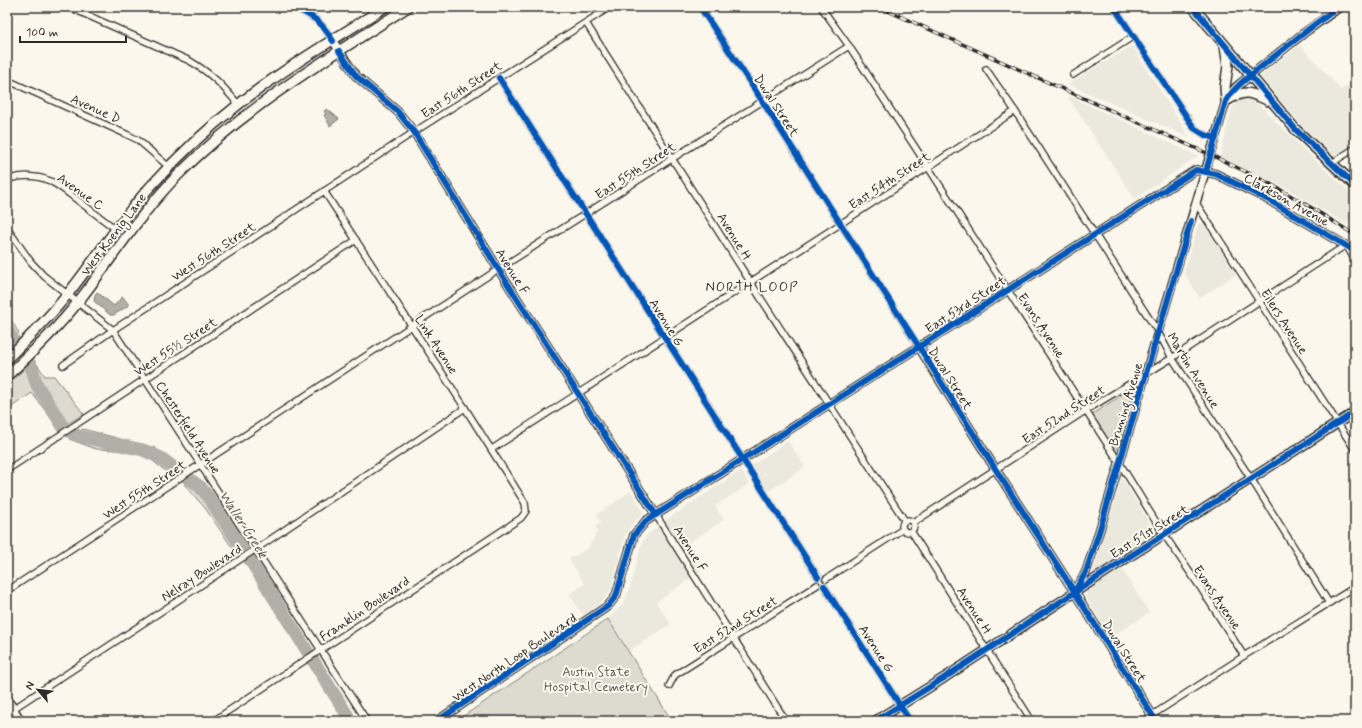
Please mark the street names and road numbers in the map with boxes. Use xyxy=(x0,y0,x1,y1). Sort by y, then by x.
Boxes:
street label: East 56th Street xyxy=(418,58,506,123)
street label: Duval Street xyxy=(749,71,802,140)
street label: Avenue D xyxy=(68,91,123,128)
street label: East 55th Street xyxy=(592,139,680,204)
street label: East 54th Street xyxy=(846,148,934,214)
street label: Avenue C xyxy=(53,170,107,215)
street label: Clarkson Avenue xyxy=(1241,170,1332,231)
street label: West Koenig Lane xyxy=(78,190,152,280)
street label: Avenue H xyxy=(713,210,755,264)
street label: West 56th Street xyxy=(169,219,259,286)
street label: Avenue F xyxy=(491,246,533,298)
street label: East 53rd Street xyxy=(922,273,1009,338)
street label: Eilers Avenue xyxy=(1256,286,1311,358)
street label: Evans Avenue xyxy=(1013,290,1068,362)
street label: Avenue G xyxy=(645,296,687,350)
street label: Link Avenue xyxy=(410,312,461,378)
street label: West 55½ Street xyxy=(131,314,221,380)
street label: Martin Avenue xyxy=(1163,330,1223,412)
street label: Duval Street xyxy=(924,344,976,414)
street label: Bruning Avenue xyxy=(1106,361,1149,449)
street label: Chesterfield Avenue xyxy=(151,378,224,478)
street label: East 52nd Street xyxy=(1019,382,1109,448)
street label: West 55th Street xyxy=(100,457,190,524)
street label: East 51st Street xyxy=(1107,501,1193,563)
street label: Avenue F xyxy=(669,523,711,575)
street label: Nelray Boulevard xyxy=(158,541,245,606)
street label: Evans Avenue xyxy=(1189,562,1245,633)
street label: Franklin Boulevard xyxy=(317,573,413,646)
street label: Avenue H xyxy=(952,584,995,638)
street label: East 52nd Street xyxy=(691,593,781,658)
street label: West North Loop Boulevard xyxy=(449,610,580,706)
street label: Duval Street xyxy=(1098,617,1150,687)
street label: Avenue G xyxy=(854,622,897,676)

